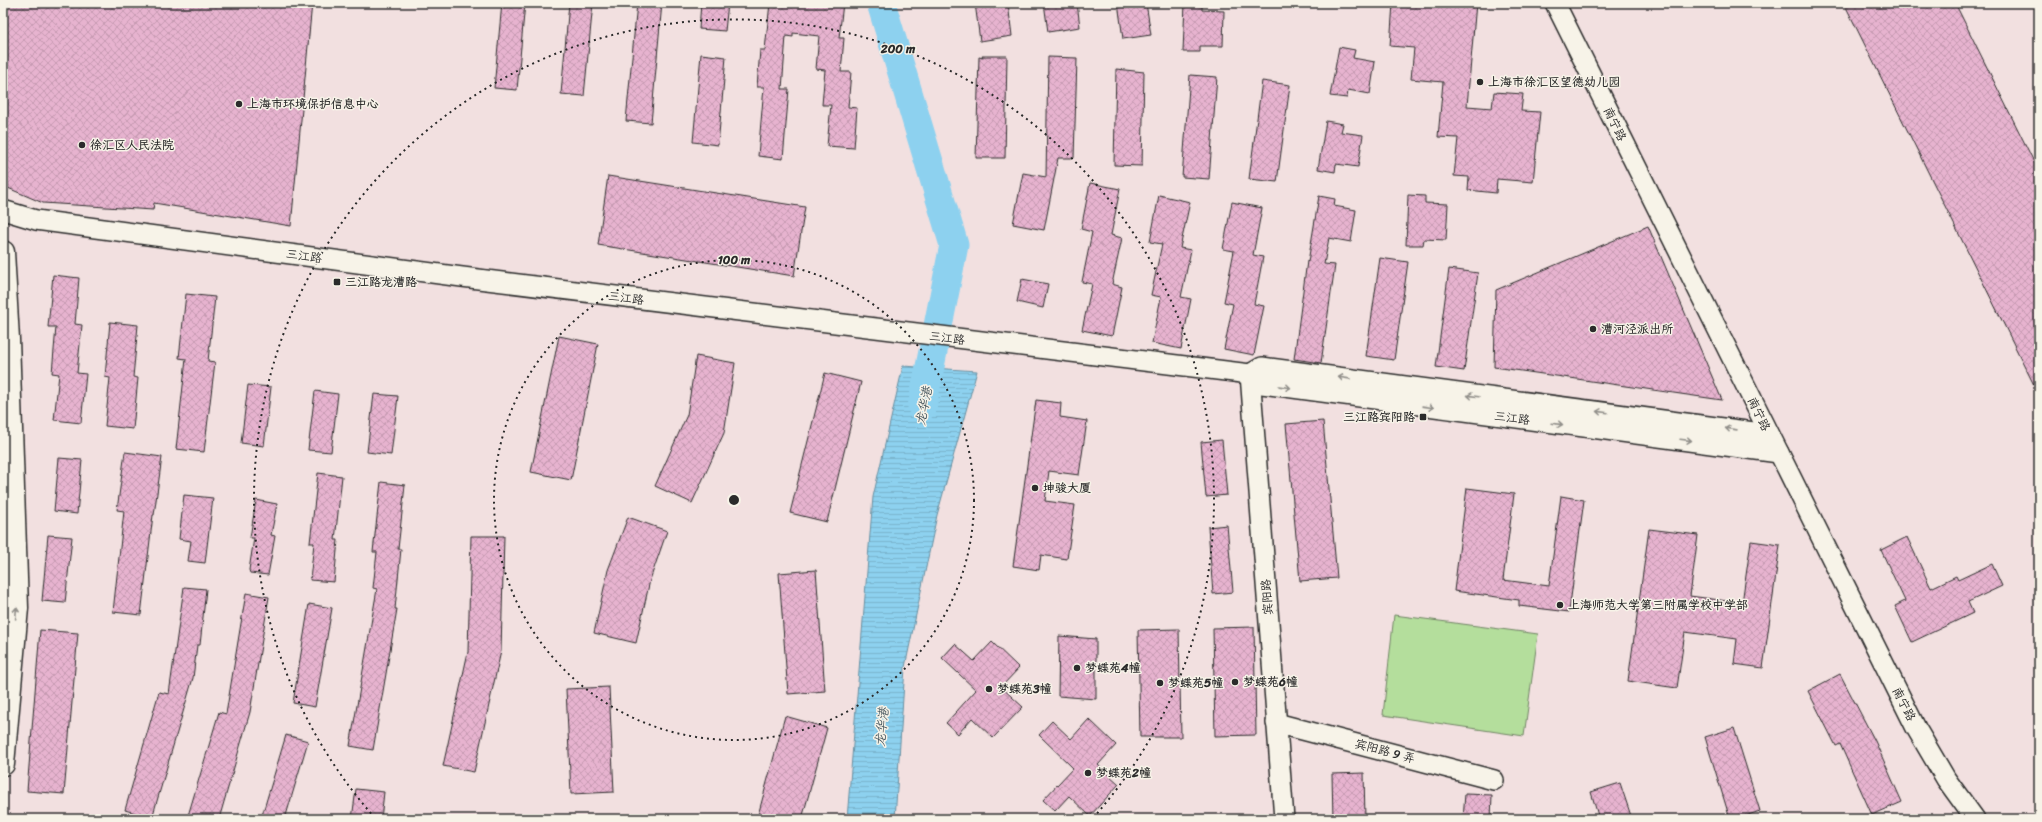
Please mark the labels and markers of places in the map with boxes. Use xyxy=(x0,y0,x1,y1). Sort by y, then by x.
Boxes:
place label: 上海市徐汇区望德幼儿园 xyxy=(1488,71,1620,93)
marker: 上海市徐汇区望德幼儿园 xyxy=(1475,77,1485,87)
place label: 上海市环境保护信息中心 xyxy=(247,93,379,115)
marker: 上海市环境保护信息中心 xyxy=(234,99,244,109)
place label: 徐汇区人民法院 xyxy=(90,134,174,156)
marker: 徐汇区人民法院 xyxy=(77,140,87,150)
place label: 三江路龙漕路 xyxy=(345,271,417,293)
marker: 三江路龙漕路 xyxy=(332,277,342,287)
place label: 漕河泾派出所 xyxy=(1601,318,1674,340)
marker: 漕河泾派出所 xyxy=(1588,324,1598,334)
place label: 三江路宾阳路 xyxy=(1343,406,1415,428)
marker: 三江路宾阳路 xyxy=(1418,412,1428,422)
place label: 坤骏大厦 xyxy=(1043,477,1091,499)
marker: 坤骏大厦 xyxy=(1030,483,1040,493)
centre of rings xyxy=(727,493,741,507)
place label: 上海师范大学第三附属学校中学部 xyxy=(1568,594,1748,616)
marker: 上海师范大学第三附属学校中学部 xyxy=(1555,600,1565,610)
place label: 梦蝶苑4幢 xyxy=(1085,657,1141,679)
marker: 梦蝶苑4幢 xyxy=(1072,663,1082,673)
place label: 梦蝶苑6幢 xyxy=(1243,671,1298,693)
place label: 梦蝶苑5幢 xyxy=(1168,672,1223,694)
marker: 梦蝶苑6幢 xyxy=(1230,677,1240,687)
place label: 梦蝶苑3幢 xyxy=(997,678,1052,700)
marker: 梦蝶苑5幢 xyxy=(1155,678,1165,688)
marker: 梦蝶苑3幢 xyxy=(984,684,994,694)
place label: 梦蝶苑2幢 xyxy=(1096,762,1151,784)
marker: 梦蝶苑2幢 xyxy=(1083,768,1093,778)

